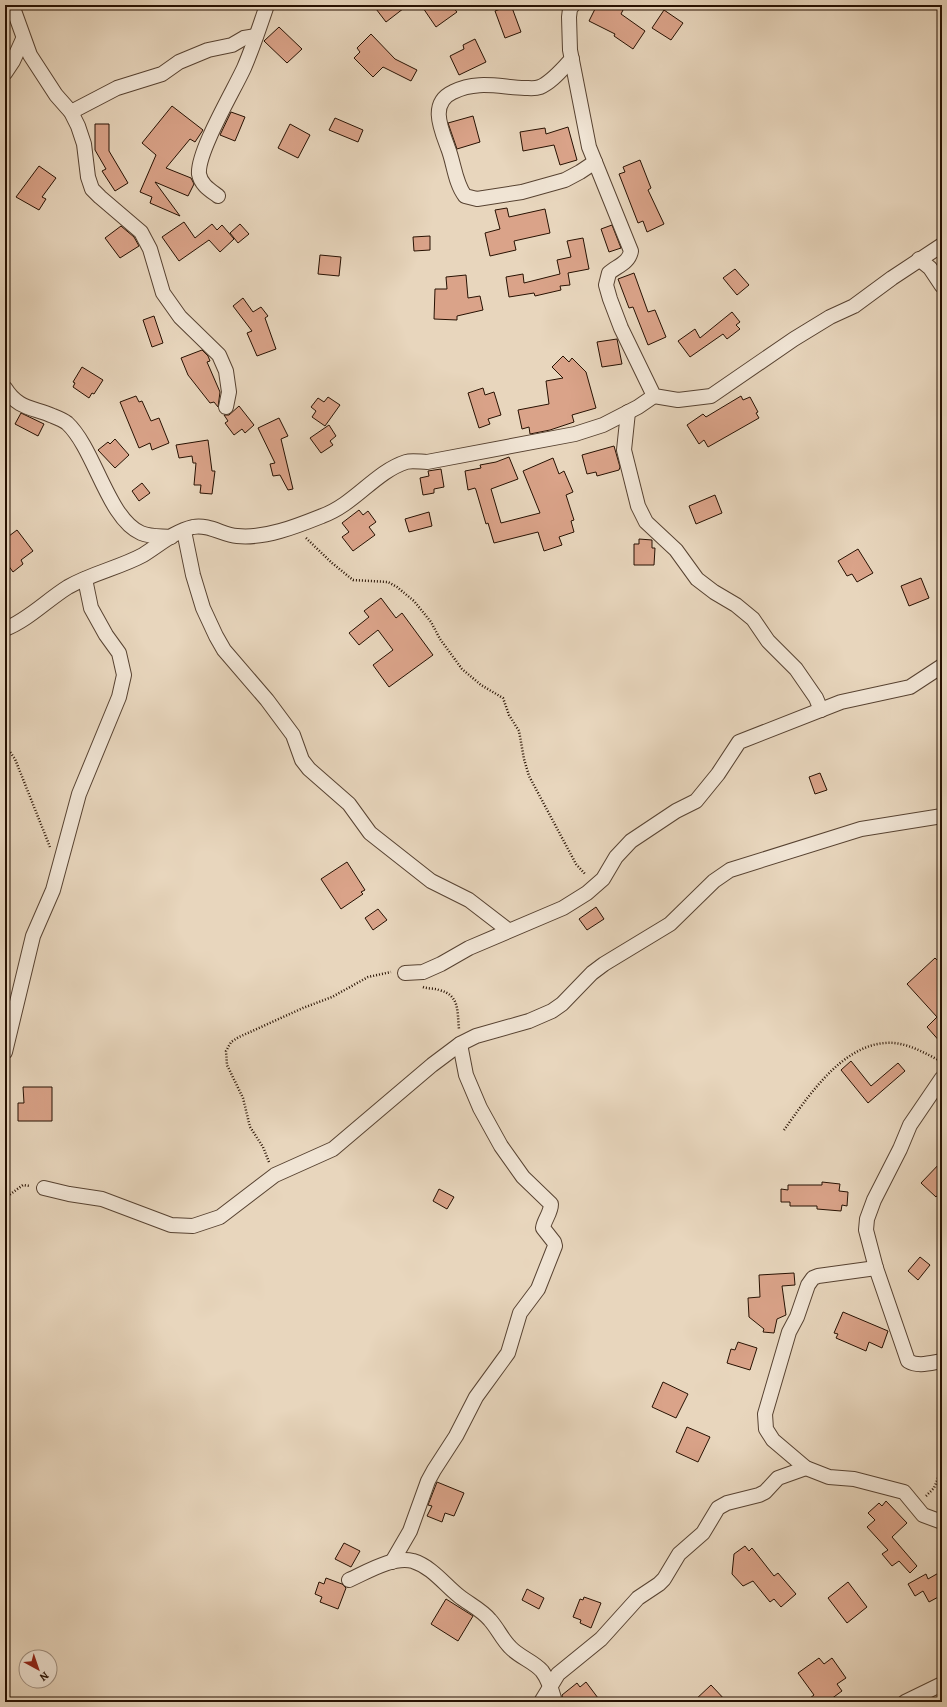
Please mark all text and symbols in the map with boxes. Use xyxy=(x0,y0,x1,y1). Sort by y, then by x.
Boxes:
north arrow xyxy=(18,1649,58,1689)
text: N xyxy=(36,1668,52,1685)

